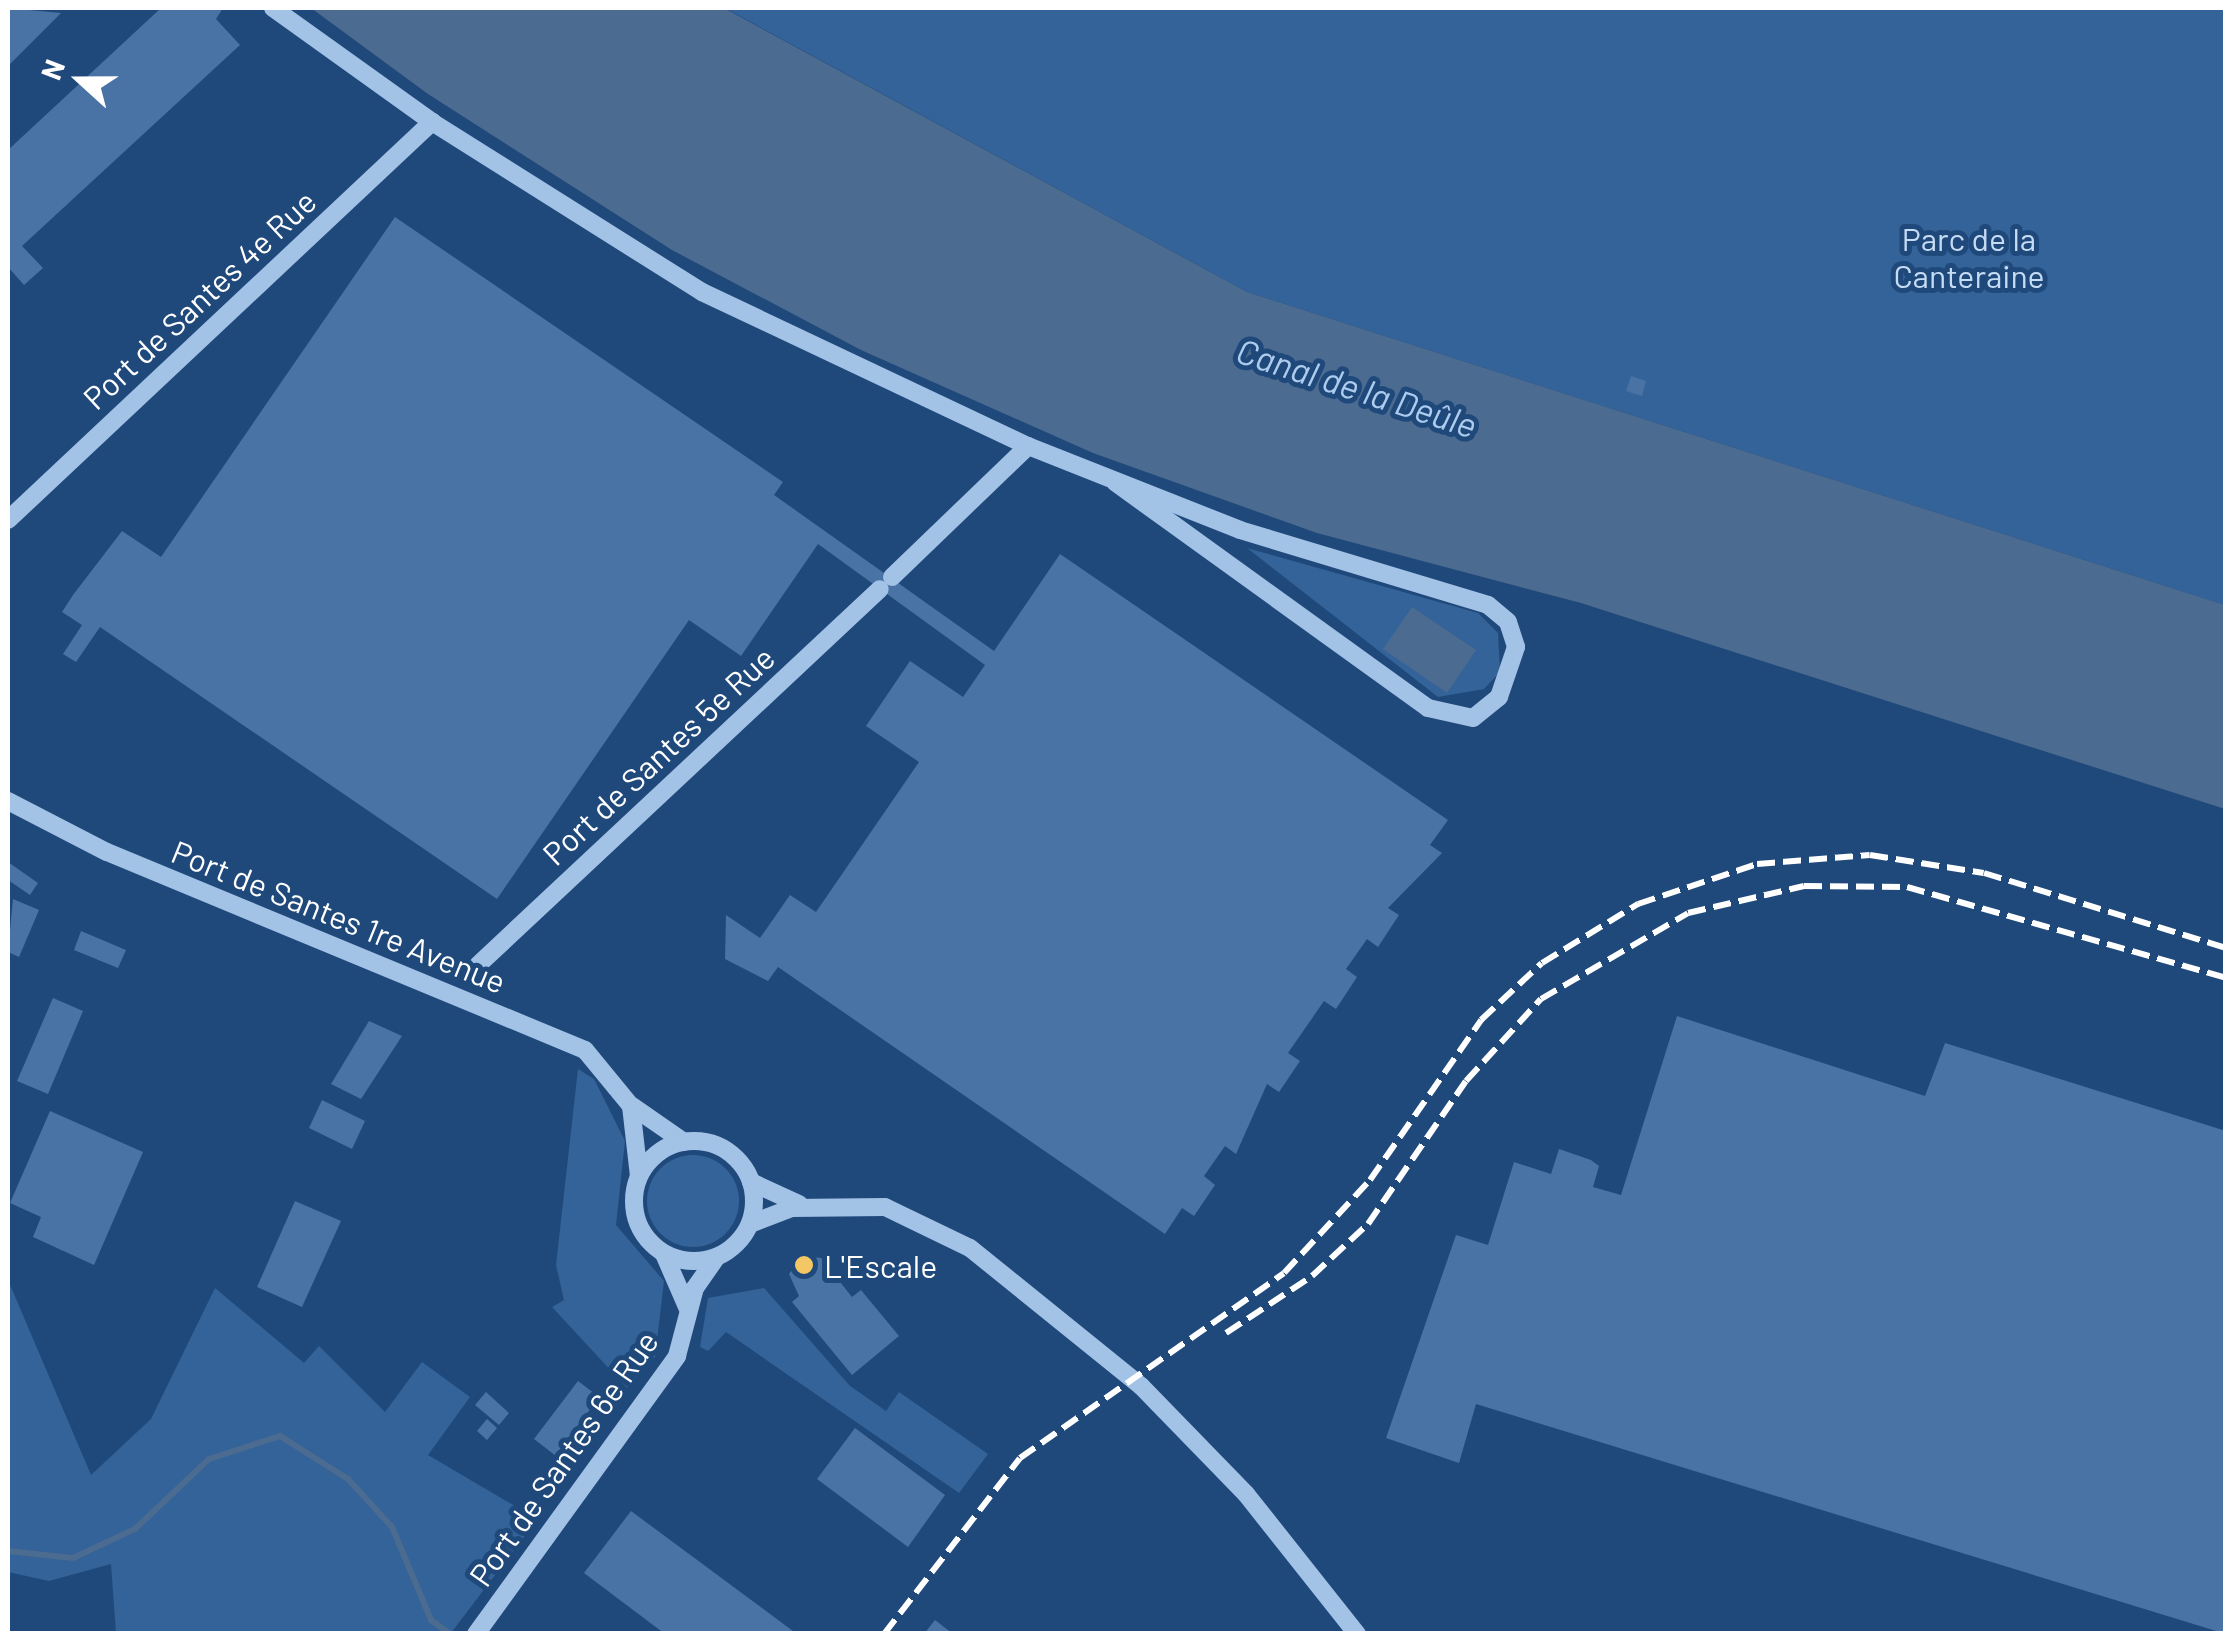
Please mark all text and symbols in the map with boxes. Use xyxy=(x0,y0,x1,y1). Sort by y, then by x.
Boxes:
north arrow xyxy=(30,30,130,130)
text: N xyxy=(33,54,71,84)
street label: Port de Santes 4e Rue xyxy=(75,181,323,417)
park label: Parc de la Canteraine xyxy=(1893,220,2045,295)
water label: Canal de la Deûle xyxy=(1232,328,1482,446)
street label: Port de Santes 5e Rue xyxy=(534,638,782,872)
street label: Port de Santes 1re Avenue xyxy=(166,831,512,1001)
place label: L'Escale xyxy=(824,1246,937,1284)
marker: L'Escale xyxy=(793,1254,815,1276)
street label: Port de Santes 6e Rue xyxy=(461,1323,665,1593)

